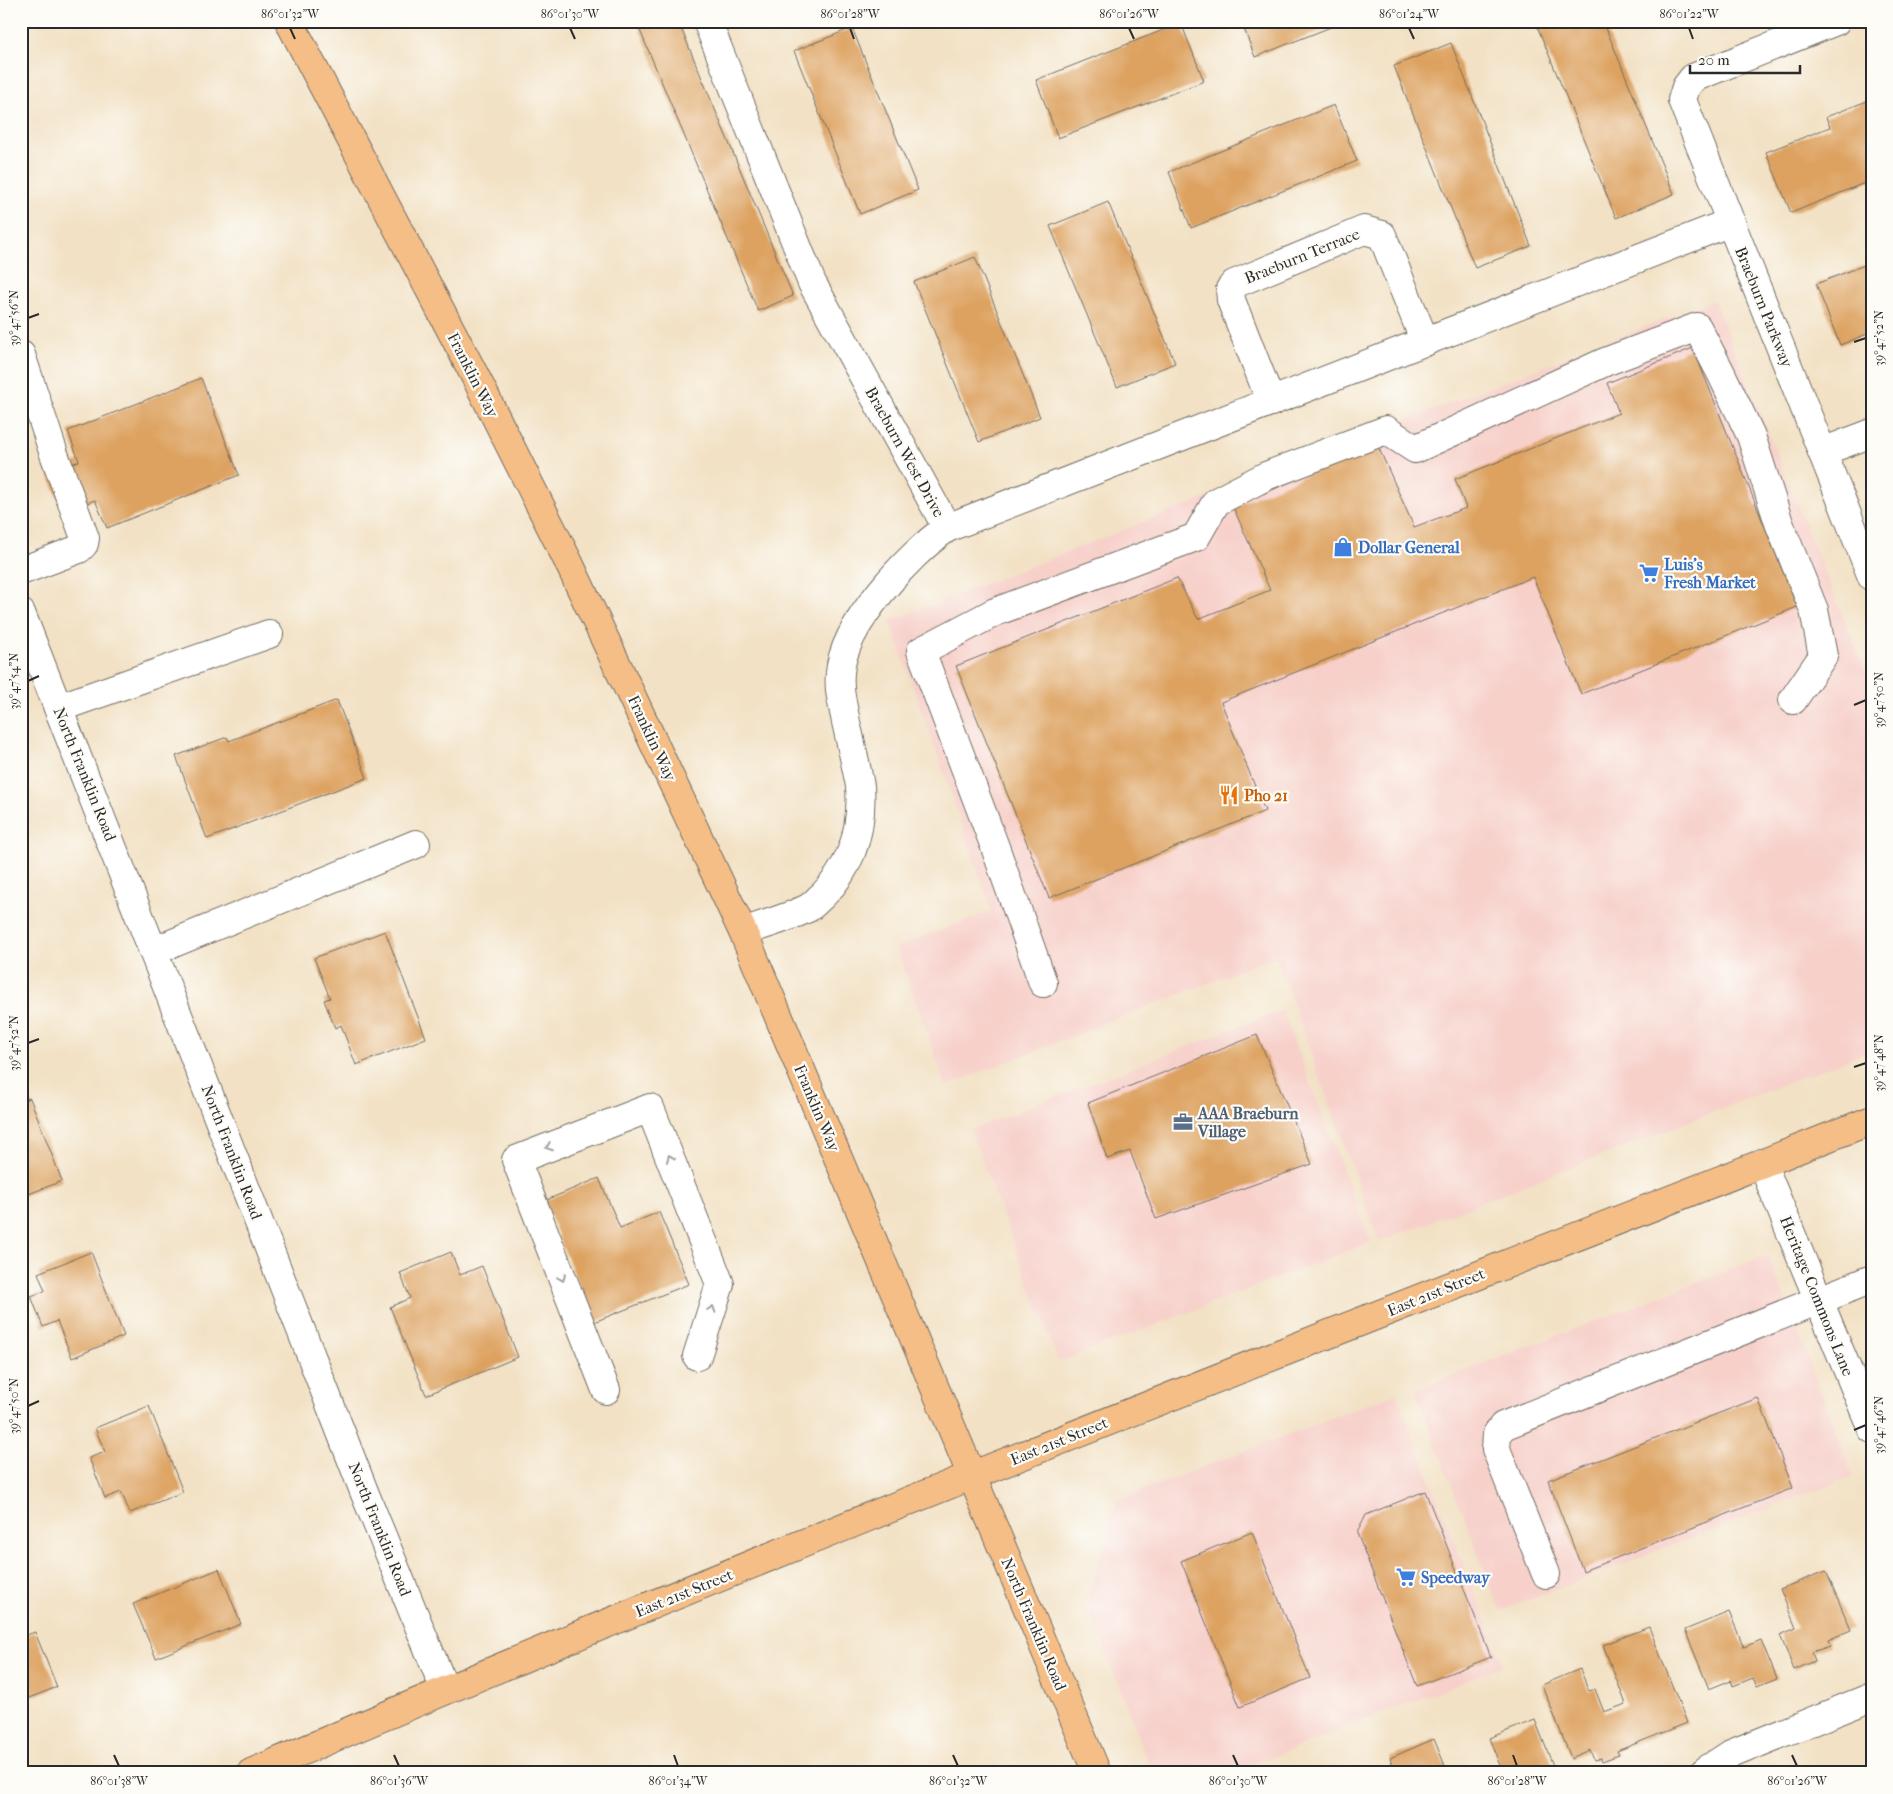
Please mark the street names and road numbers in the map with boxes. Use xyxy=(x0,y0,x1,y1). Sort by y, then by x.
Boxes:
street label: Braeburn Terrace xyxy=(1242,224,1363,288)
street label: Braeburn Parkway xyxy=(1731,244,1797,371)
street label: Franklin Way xyxy=(444,329,503,421)
street label: Braeburn West Drive xyxy=(861,384,949,521)
street label: Franklin Way xyxy=(624,692,680,784)
street label: North Franklin Road xyxy=(49,704,121,844)
street label: Franklin Way xyxy=(790,1062,844,1155)
street label: North Franklin Road xyxy=(198,1082,267,1222)
street label: Heritage Commons Lane xyxy=(1776,1213,1858,1379)
street label: East 21st Street xyxy=(1384,1264,1488,1320)
street label: East 21st Street xyxy=(1007,1413,1111,1469)
street label: North Franklin Road xyxy=(344,1459,416,1599)
street label: North Franklin Road xyxy=(997,1555,1071,1694)
street label: East 21st Street xyxy=(632,1565,736,1621)

